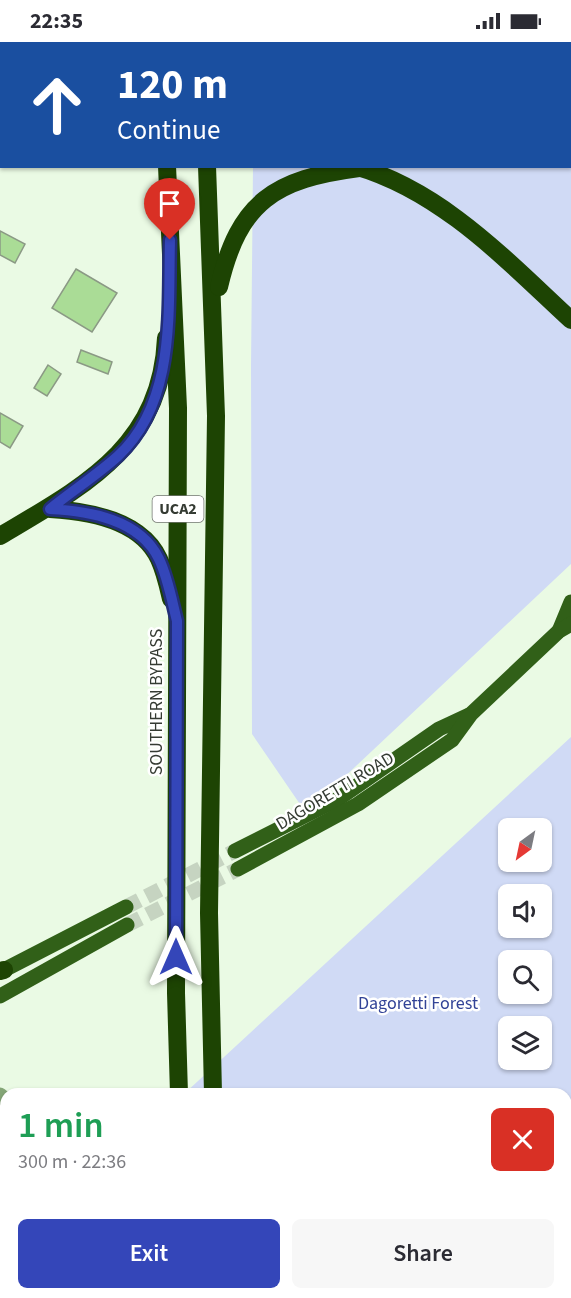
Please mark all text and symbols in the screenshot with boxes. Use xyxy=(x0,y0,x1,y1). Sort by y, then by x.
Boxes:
text: 22:35 xyxy=(30,5,83,37)
text: 120 m xyxy=(117,55,228,115)
icon: ahead xyxy=(18,66,96,144)
text: Continue xyxy=(117,111,220,150)
pin xyxy=(144,178,195,240)
icon: arrive xyxy=(153,187,186,220)
road number: UCA2 xyxy=(152,496,204,522)
street label: SOUTHERN BYPASS xyxy=(144,629,169,775)
street label: DAGORETTI ROAD xyxy=(271,746,399,836)
north arrow xyxy=(498,818,552,872)
map controls xyxy=(498,818,552,1070)
button: sound xyxy=(498,884,552,938)
position arrow xyxy=(144,925,208,989)
button: search xyxy=(498,950,552,1004)
park label: Dagoretti Forest xyxy=(358,991,478,1016)
button: layers xyxy=(498,1016,552,1070)
text: 1 min xyxy=(18,1100,104,1151)
button: close xyxy=(491,1108,554,1171)
text: 300 m · 22:36 xyxy=(18,1148,126,1176)
button: Exit xyxy=(18,1219,280,1288)
button: Share xyxy=(292,1219,554,1288)

